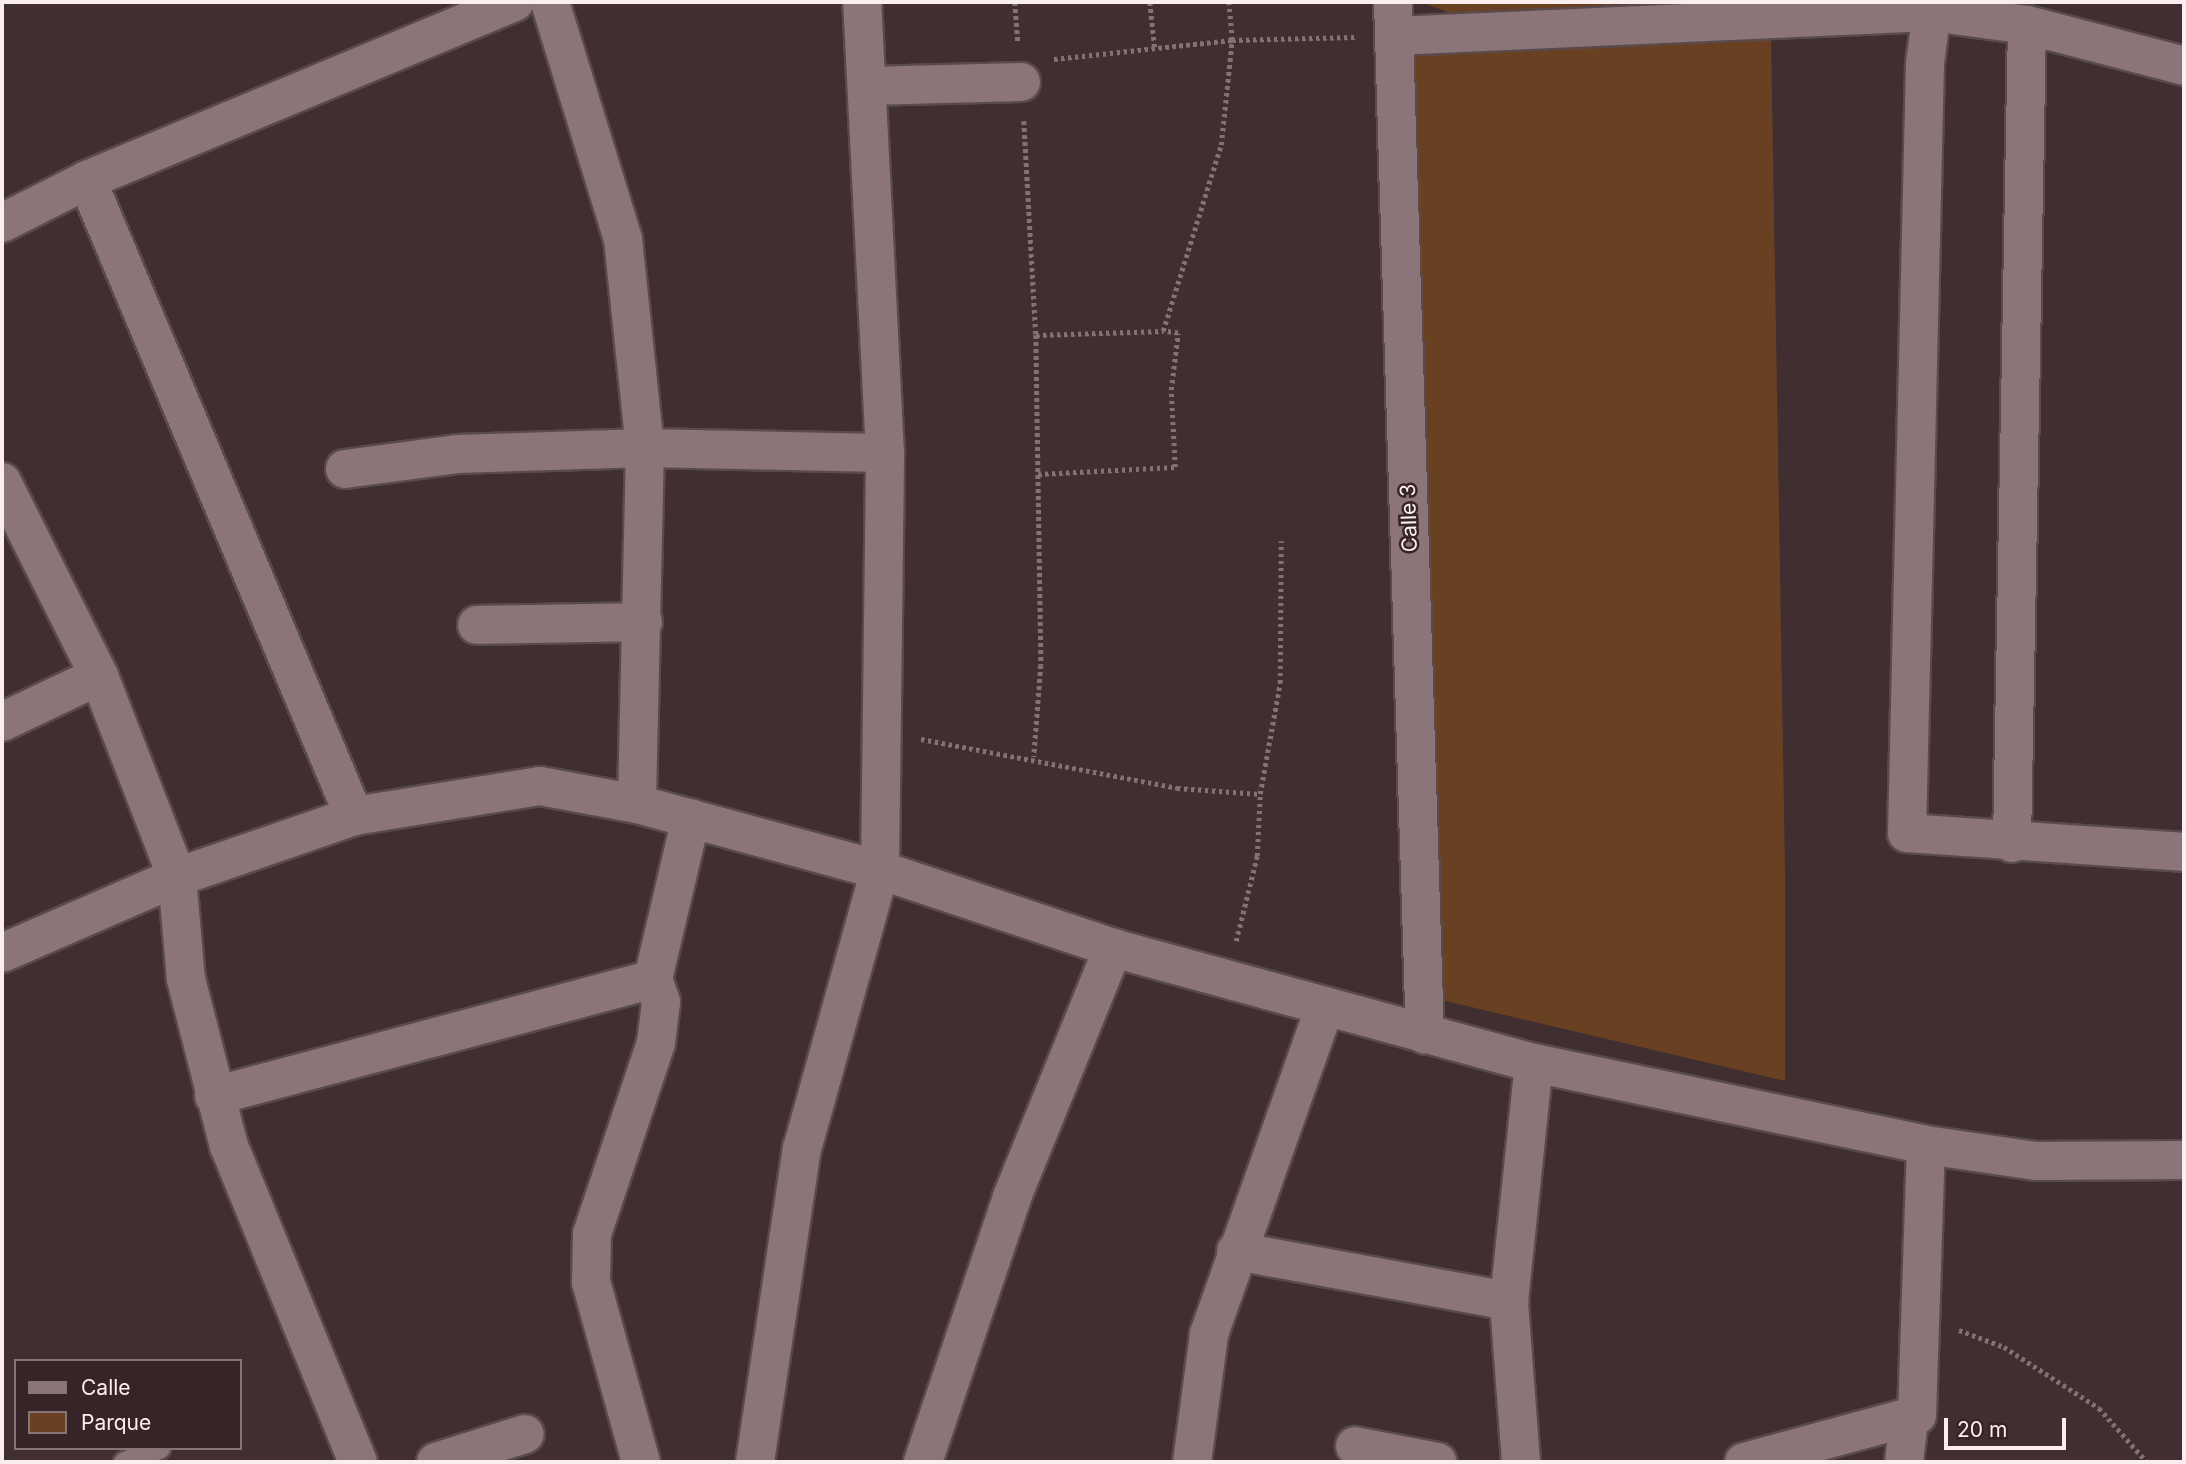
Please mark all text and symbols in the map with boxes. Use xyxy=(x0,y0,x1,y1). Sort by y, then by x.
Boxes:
street label: Calle 3 xyxy=(1395,483,1423,553)
legend xyxy=(14,1359,242,1450)
text: Calle xyxy=(81,1375,131,1400)
scale bar xyxy=(1948,1404,2070,1448)
text: Parque xyxy=(81,1410,151,1435)
text: 20 m xyxy=(1957,1417,2007,1442)

